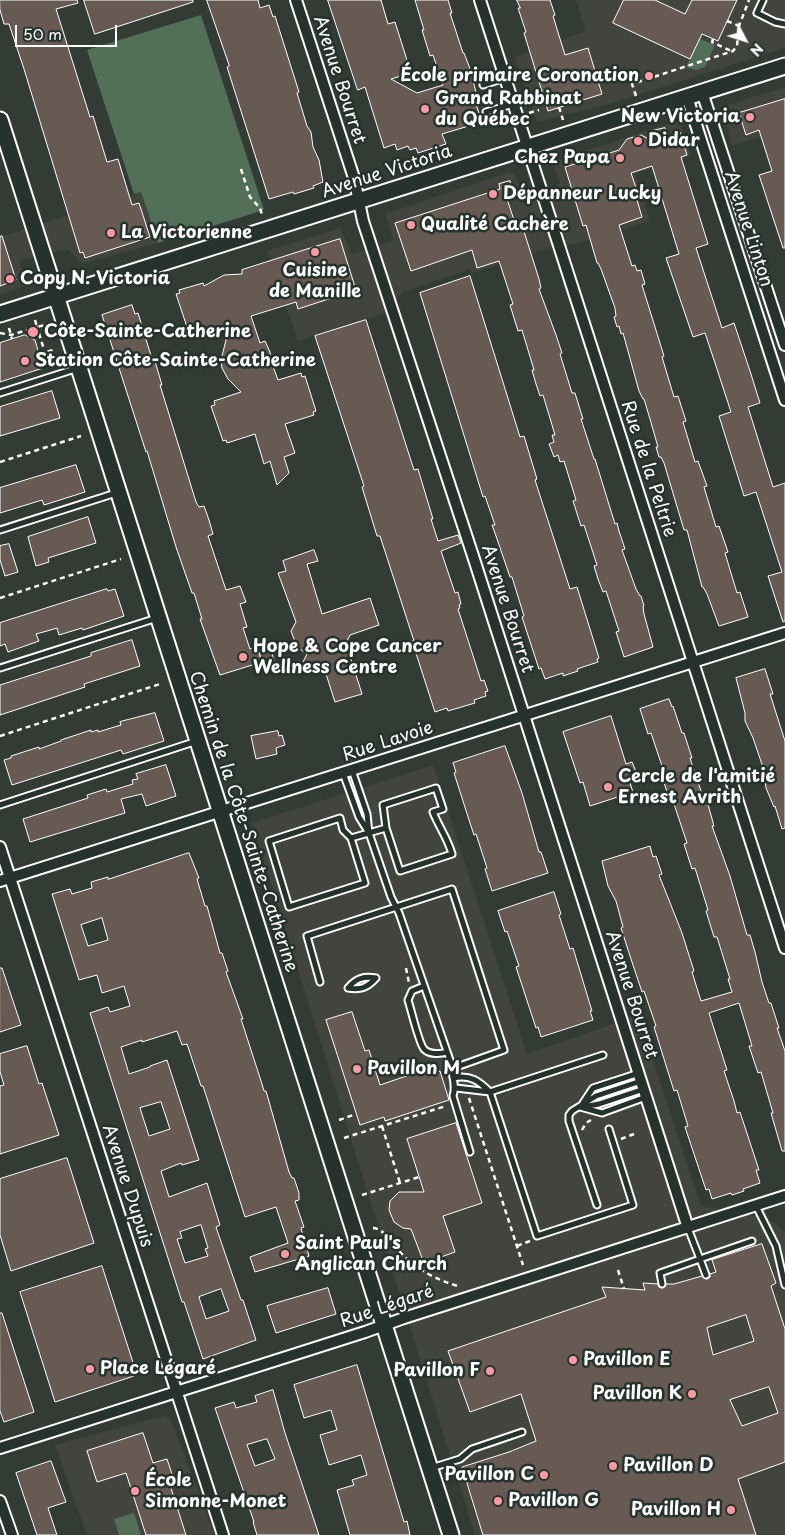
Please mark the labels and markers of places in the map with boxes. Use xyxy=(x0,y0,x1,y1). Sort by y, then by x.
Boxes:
place label: École primaire Coronation xyxy=(400,65,639,87)
marker: École primaire Coronation xyxy=(643,70,655,82)
place label: Grand Rabbinat du Québec xyxy=(435,88,582,130)
marker: Grand Rabbinat du Québec xyxy=(419,103,431,115)
place label: New Victoria xyxy=(621,106,740,128)
marker: New Victoria xyxy=(744,111,756,123)
place label: Didar xyxy=(648,130,700,152)
marker: Didar xyxy=(632,135,644,147)
place label: Chez Papa xyxy=(514,147,610,169)
marker: Chez Papa xyxy=(614,152,626,164)
place label: Dépanneur Lucky xyxy=(503,183,661,205)
marker: Dépanneur Lucky xyxy=(487,188,499,200)
place label: Qualité Cachère xyxy=(421,214,569,236)
marker: Qualité Cachère xyxy=(405,219,417,231)
place label: La Victorienne xyxy=(121,222,252,244)
marker: La Victorienne xyxy=(105,227,117,239)
marker: Cuisine de Manille xyxy=(309,246,321,258)
place label: Cuisine de Manille xyxy=(269,260,361,302)
place label: Copy N. Victoria xyxy=(20,268,170,290)
marker: Copy N. Victoria xyxy=(4,273,16,285)
place label: Côte-Sainte-Catherine xyxy=(44,321,251,343)
marker: Côte-Sainte-Catherine xyxy=(26,325,40,339)
place label: Station Côte-Sainte-Catherine xyxy=(35,350,316,372)
marker: Station Côte-Sainte-Catherine xyxy=(19,355,31,367)
place label: Hope & Cope Cancer Wellness Centre xyxy=(253,636,442,679)
marker: Hope & Cope Cancer Wellness Centre xyxy=(237,651,249,663)
place label: Cercle de l'amitié Ernest Avrith xyxy=(618,766,775,809)
marker: Cercle de l'amitié Ernest Avrith xyxy=(602,781,614,793)
place label: Pavillon M xyxy=(367,1058,460,1080)
marker: Pavillon M xyxy=(351,1063,363,1075)
place label: Saint Paul's Anglican Church xyxy=(295,1233,447,1276)
marker: Saint Paul's Anglican Church xyxy=(279,1248,291,1260)
place label: Pavillon E xyxy=(583,1349,670,1371)
marker: Pavillon E xyxy=(567,1354,579,1366)
place label: Place Légaré xyxy=(100,1358,216,1380)
place label: Pavillon F xyxy=(393,1360,480,1382)
marker: Place Légaré xyxy=(84,1363,96,1375)
marker: Pavillon F xyxy=(484,1365,496,1377)
place label: Pavillon K xyxy=(593,1383,682,1405)
marker: Pavillon K xyxy=(686,1388,698,1400)
place label: Pavillon D xyxy=(623,1455,714,1477)
marker: Pavillon D xyxy=(607,1460,619,1472)
place label: Pavillon C xyxy=(444,1464,534,1486)
marker: Pavillon C xyxy=(538,1469,550,1481)
place label: École Simonne-Monet xyxy=(145,1470,286,1512)
marker: École Simonne-Monet xyxy=(129,1485,141,1497)
place label: Pavillon G xyxy=(508,1490,599,1512)
marker: Pavillon G xyxy=(492,1495,504,1507)
place label: Pavillon H xyxy=(631,1499,721,1521)
marker: Pavillon H xyxy=(725,1504,737,1516)

